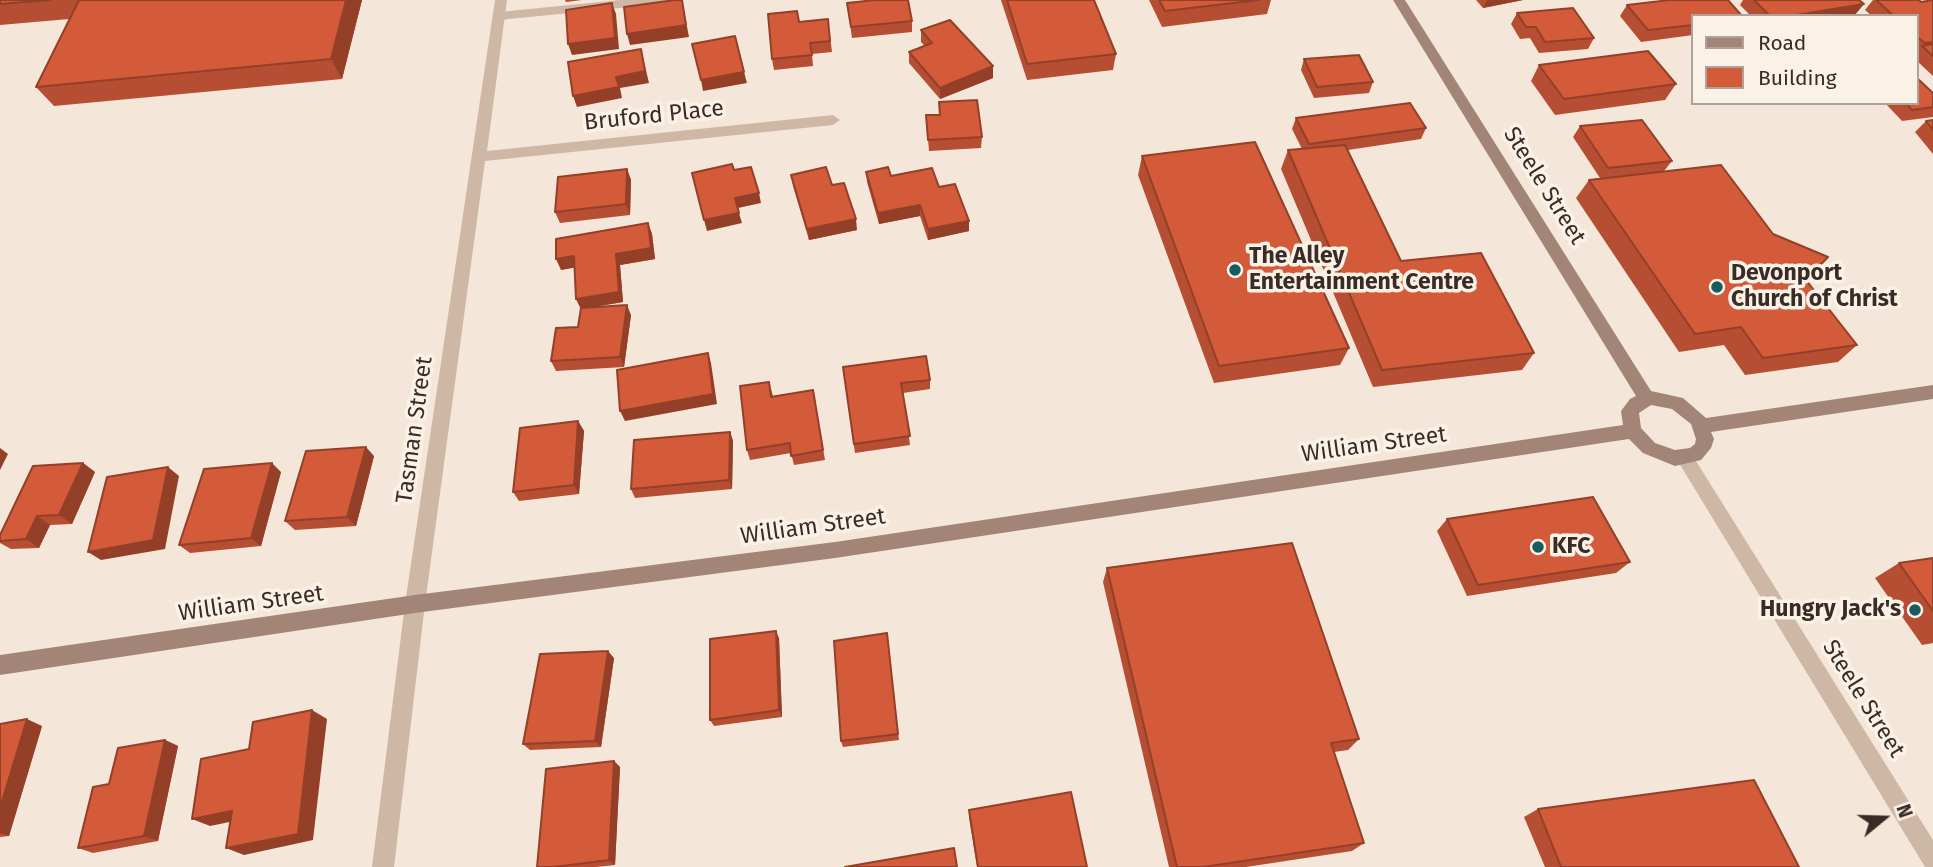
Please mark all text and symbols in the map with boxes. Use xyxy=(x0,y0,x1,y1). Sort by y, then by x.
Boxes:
legend xyxy=(1692,14,1919,105)
text: Road xyxy=(1758,30,1806,56)
text: Building xyxy=(1758,65,1837,91)
street label: Bruford Place xyxy=(583,95,725,137)
street label: Steele Street xyxy=(1497,122,1591,250)
place label: The Alley Entertainment Centre xyxy=(1249,243,1474,297)
place label: Devonport Church of Christ xyxy=(1731,260,1898,314)
marker: The Alley Entertainment Centre xyxy=(1227,262,1243,278)
marker: Devonport Church of Christ xyxy=(1709,279,1725,295)
street label: Tasman Street xyxy=(391,355,439,505)
street label: William Street xyxy=(1300,421,1448,469)
street label: William Street xyxy=(739,503,887,551)
place label: KFC xyxy=(1552,533,1591,561)
marker: KFC xyxy=(1530,539,1546,555)
street label: William Street xyxy=(177,580,325,628)
place label: Hungry Jack's xyxy=(1760,596,1901,624)
marker: Hungry Jack's xyxy=(1907,602,1923,618)
street label: Steele Street xyxy=(1816,635,1910,763)
north arrow xyxy=(1849,783,1919,853)
text: N xyxy=(1891,801,1917,821)

